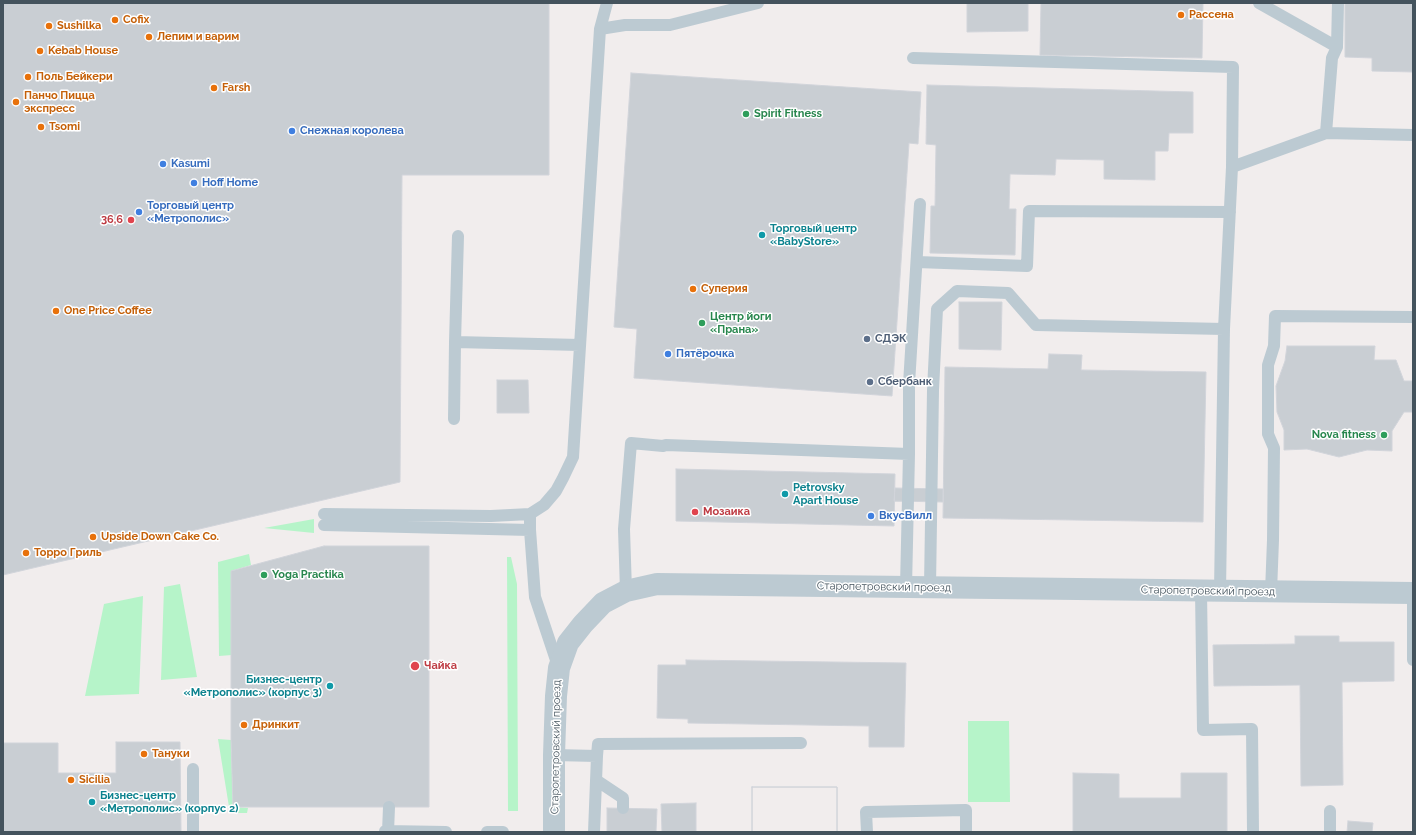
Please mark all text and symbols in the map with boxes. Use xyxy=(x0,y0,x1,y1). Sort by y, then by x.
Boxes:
place label: Рассена xyxy=(1189,8,1234,22)
marker: Рассена xyxy=(1176,10,1186,20)
place label: Cofix xyxy=(123,13,149,27)
marker: Cofix xyxy=(110,15,120,25)
place label: Sushilka xyxy=(57,19,101,33)
marker: Sushilka xyxy=(44,21,54,31)
place label: Лепим и варим xyxy=(157,30,239,44)
marker: Лепим и варим xyxy=(144,32,154,42)
place label: Kebab House xyxy=(48,44,118,58)
marker: Kebab House xyxy=(35,46,45,56)
place label: Поль Бейкери xyxy=(36,70,113,84)
marker: Поль Бейкери xyxy=(23,72,33,82)
place label: Farsh xyxy=(222,81,250,95)
marker: Farsh xyxy=(209,83,219,93)
place label: Панчо Пицца экспресс xyxy=(24,89,95,115)
marker: Панчо Пицца экспресс xyxy=(11,97,21,107)
place label: Spirit Fitness xyxy=(754,107,822,121)
marker: Spirit Fitness xyxy=(741,109,751,119)
place label: Tsomi xyxy=(49,120,80,134)
marker: Tsomi xyxy=(36,122,46,132)
place label: Снежная королева xyxy=(300,124,404,138)
marker: Снежная королева xyxy=(287,126,297,136)
place label: Kasumi xyxy=(171,157,210,171)
marker: Kasumi xyxy=(158,159,168,169)
place label: Hoff Home xyxy=(202,176,258,190)
marker: Hoff Home xyxy=(189,178,199,188)
place label: Торговый центр «Метрополис» xyxy=(147,199,234,225)
marker: Торговый центр «Метрополис» xyxy=(134,207,144,217)
place label: 36,6 xyxy=(101,213,123,227)
marker: 36,6 xyxy=(126,215,136,225)
place label: Торговый центр «BabyStore» xyxy=(770,222,857,248)
marker: Торговый центр «BabyStore» xyxy=(757,230,767,240)
place label: Суперия xyxy=(701,282,748,296)
marker: Суперия xyxy=(688,284,698,294)
place label: One Price Coffee xyxy=(64,304,152,318)
marker: One Price Coffee xyxy=(51,306,61,316)
place label: Центр йоги «Прана» xyxy=(710,310,771,336)
marker: Центр йоги «Прана» xyxy=(697,318,707,328)
place label: СДЭК xyxy=(875,332,907,346)
marker: СДЭК xyxy=(862,334,872,344)
place label: Пятёрочка xyxy=(676,347,734,361)
marker: Пятёрочка xyxy=(663,349,673,359)
place label: Сбербанк xyxy=(878,375,932,389)
marker: Сбербанк xyxy=(865,377,875,387)
place label: Nova fitness xyxy=(1312,428,1376,442)
marker: Nova fitness xyxy=(1379,430,1389,440)
place label: Petrovsky Apart House xyxy=(793,481,858,507)
marker: Petrovsky Apart House xyxy=(780,489,790,499)
place label: Мозаика xyxy=(703,505,750,519)
marker: Мозаика xyxy=(690,507,700,517)
place label: ВкусВилл xyxy=(879,509,932,523)
marker: ВкусВилл xyxy=(866,511,876,521)
place label: Upside Down Cake Co. xyxy=(101,530,219,544)
marker: Upside Down Cake Co. xyxy=(88,532,98,542)
place label: Торро Гриль xyxy=(34,546,102,560)
marker: Торро Гриль xyxy=(21,548,31,558)
place label: Yoga Practika xyxy=(272,568,344,582)
marker: Yoga Practika xyxy=(259,570,269,580)
street label: Старопетровский проезд xyxy=(817,579,951,595)
street label: Старопетровский проезд xyxy=(1141,583,1275,599)
place label: Чайка xyxy=(424,659,457,673)
marker: Чайка xyxy=(409,660,421,672)
place label: Бизнес-центр «Метрополис» (корпус 3) xyxy=(184,673,322,699)
street label: Старопетровский проезд xyxy=(548,680,564,814)
marker: Бизнес-центр «Метрополис» (корпус 3) xyxy=(325,681,335,691)
place label: Дринкит xyxy=(252,718,300,732)
marker: Дринкит xyxy=(239,720,249,730)
place label: Тануки xyxy=(152,747,190,761)
marker: Тануки xyxy=(139,749,149,759)
place label: Sicilia xyxy=(79,773,110,787)
marker: Sicilia xyxy=(66,775,76,785)
place label: Бизнес-центр «Метрополис» (корпус 2) xyxy=(100,789,239,815)
marker: Бизнес-центр «Метрополис» (корпус 2) xyxy=(87,797,97,807)

